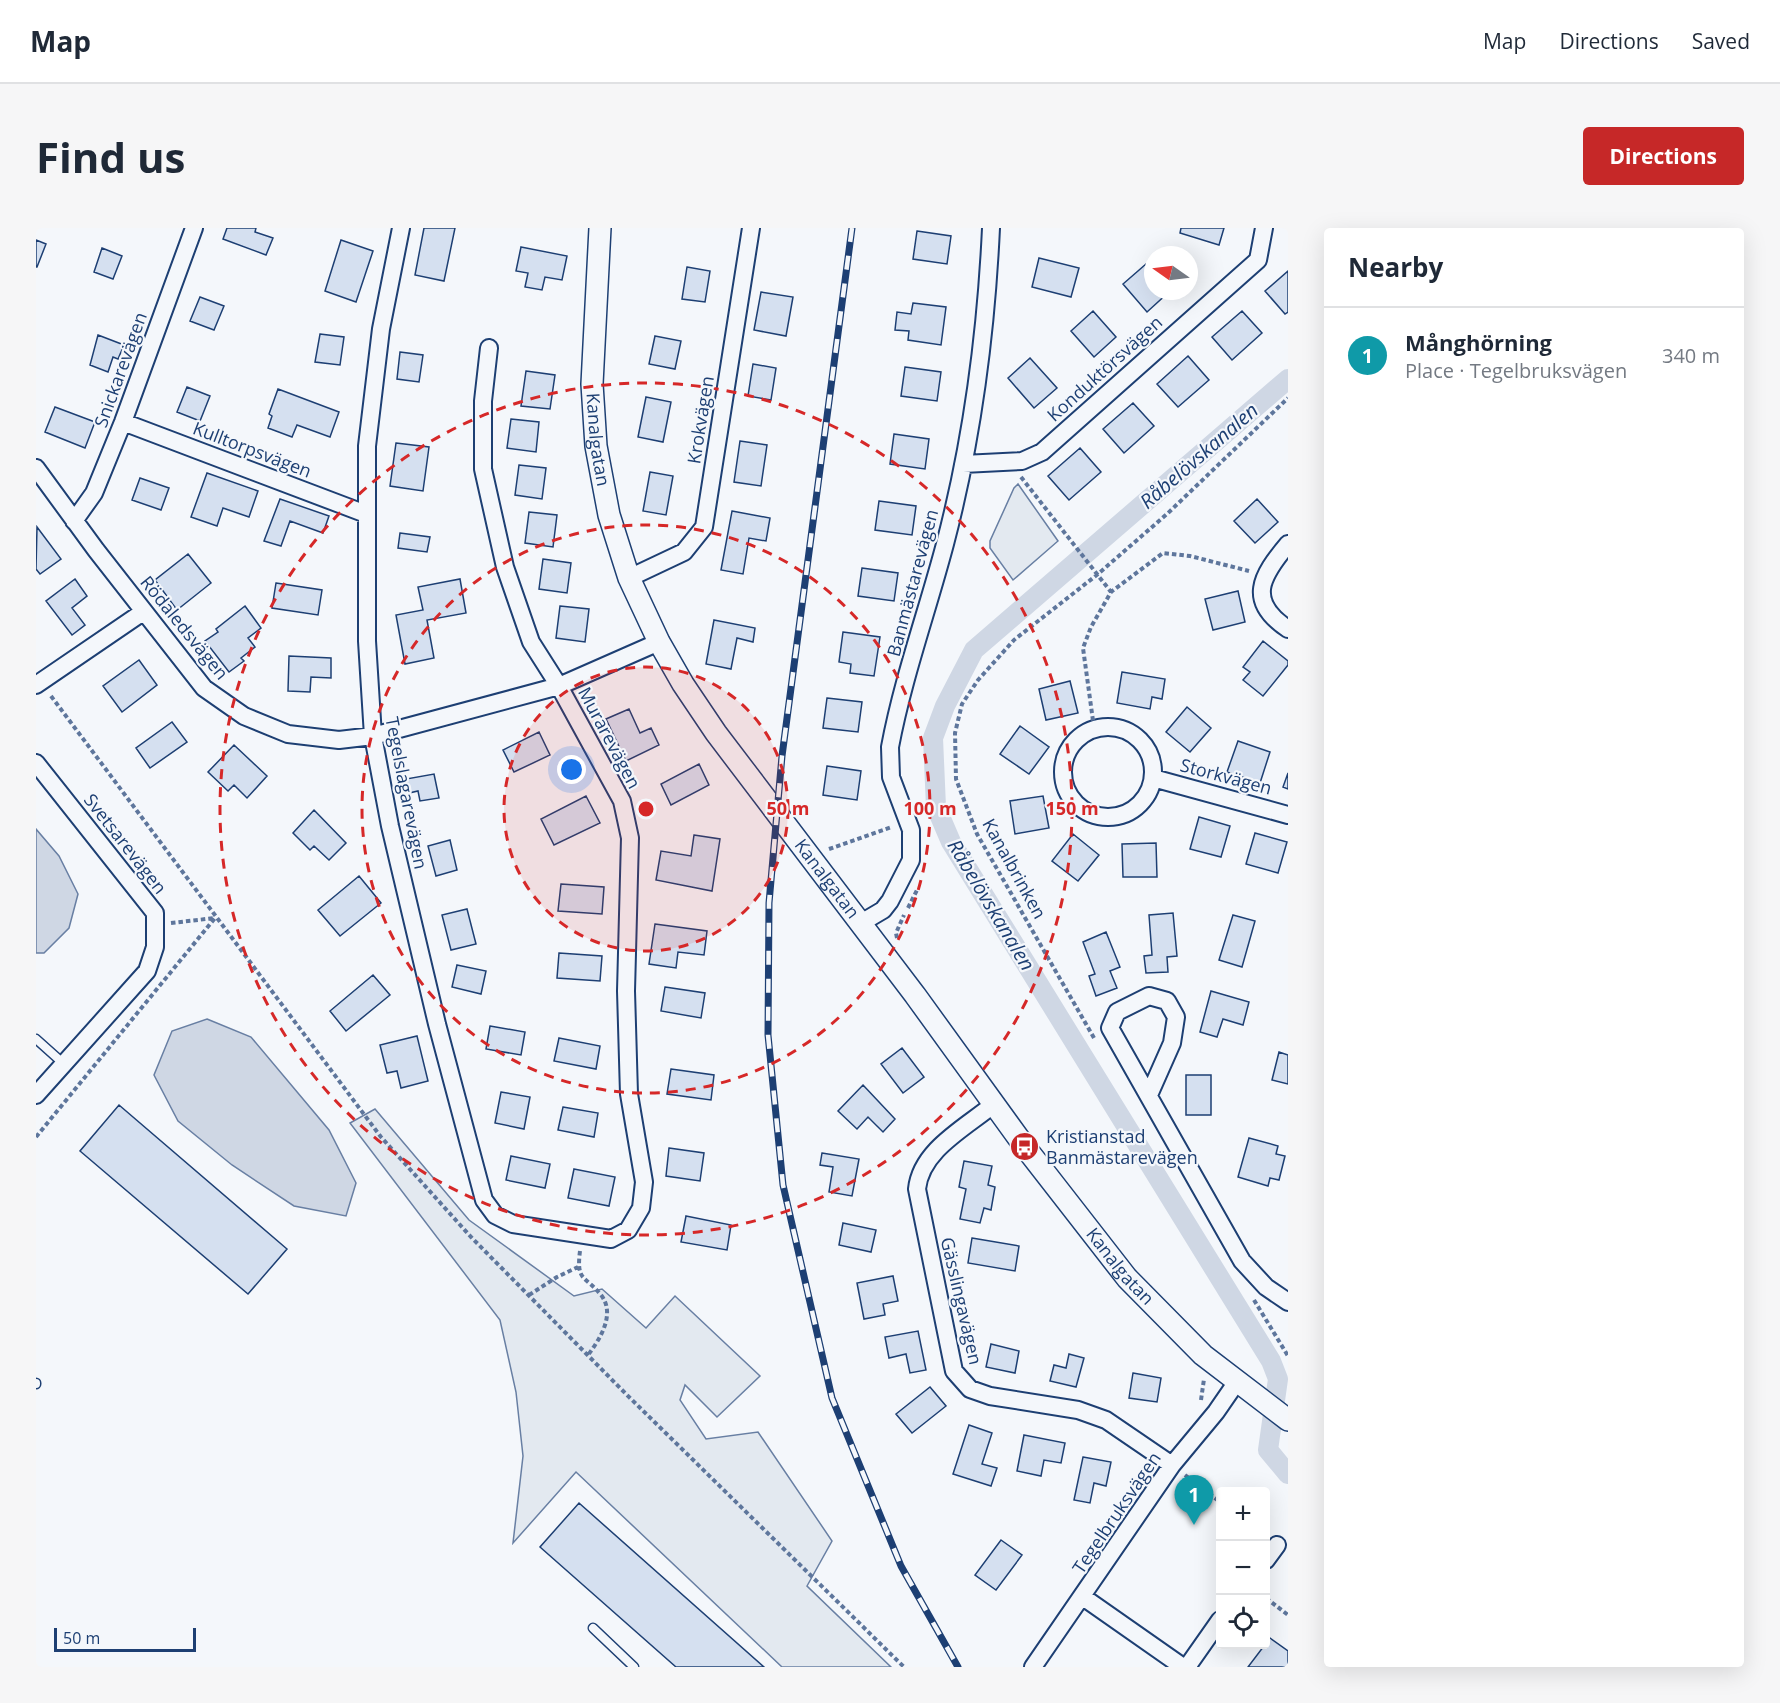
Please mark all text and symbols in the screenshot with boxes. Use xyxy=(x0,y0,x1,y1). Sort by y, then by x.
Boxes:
text: Map xyxy=(30,22,91,60)
text: Map xyxy=(1483,27,1526,55)
text: Directions xyxy=(1559,27,1659,55)
text: Saved xyxy=(1692,27,1750,55)
button: Directions xyxy=(1583,127,1744,185)
text: Find us xyxy=(36,128,185,185)
north arrow xyxy=(1144,246,1198,300)
text: Nearby xyxy=(1348,249,1443,285)
street label: Snickarevägen xyxy=(88,309,152,431)
street label: Konduktörsvägen xyxy=(1041,310,1167,427)
text: Månghörning xyxy=(1405,327,1552,357)
text: 1 xyxy=(1362,342,1373,369)
text: 340 m xyxy=(1662,342,1720,369)
text: Place · Tegelbruksvägen xyxy=(1405,357,1627,384)
street label: Krokvägen xyxy=(681,374,719,465)
street label: Kanalgatan xyxy=(582,392,616,488)
water label: Råbelövskanalen xyxy=(1134,397,1264,515)
street label: Kulltorpsvägen xyxy=(190,415,315,483)
street label: Banmästarevägen xyxy=(881,506,943,659)
street label: Rödaledsvägen xyxy=(135,570,234,684)
street label: Murarevägen xyxy=(573,682,647,793)
street label: Tegelslagarevägen xyxy=(380,715,434,871)
street label: Storkvägen xyxy=(1178,752,1275,800)
your location xyxy=(557,755,586,784)
street label: Svetsarevägen xyxy=(79,788,173,899)
text: 50 m xyxy=(767,796,809,820)
text: 100 m xyxy=(903,796,957,820)
text: 150 m xyxy=(1045,796,1099,820)
centre of rings xyxy=(636,799,656,819)
street label: Kanalbrinken xyxy=(977,814,1052,923)
street label: Kanalgatan xyxy=(790,834,866,923)
water label: Råbelövskanalen xyxy=(942,834,1041,975)
place label: Kristianstad Banmästarevägen xyxy=(1046,1124,1198,1169)
bus stop icon: Kristianstad Banmästarevägen xyxy=(1009,1131,1041,1163)
street label: Kanalgatan xyxy=(1081,1222,1160,1310)
street label: Gässlingavägen xyxy=(936,1235,988,1367)
street label: Tegelbruksvägen xyxy=(1067,1447,1166,1578)
pin: 1 xyxy=(1174,1476,1214,1525)
map controls xyxy=(1216,1487,1270,1649)
button: + xyxy=(1216,1487,1270,1541)
button: − xyxy=(1216,1541,1270,1595)
button: locate xyxy=(1216,1595,1270,1649)
scale bar xyxy=(54,1625,196,1652)
text: 50 m xyxy=(63,1627,100,1649)

